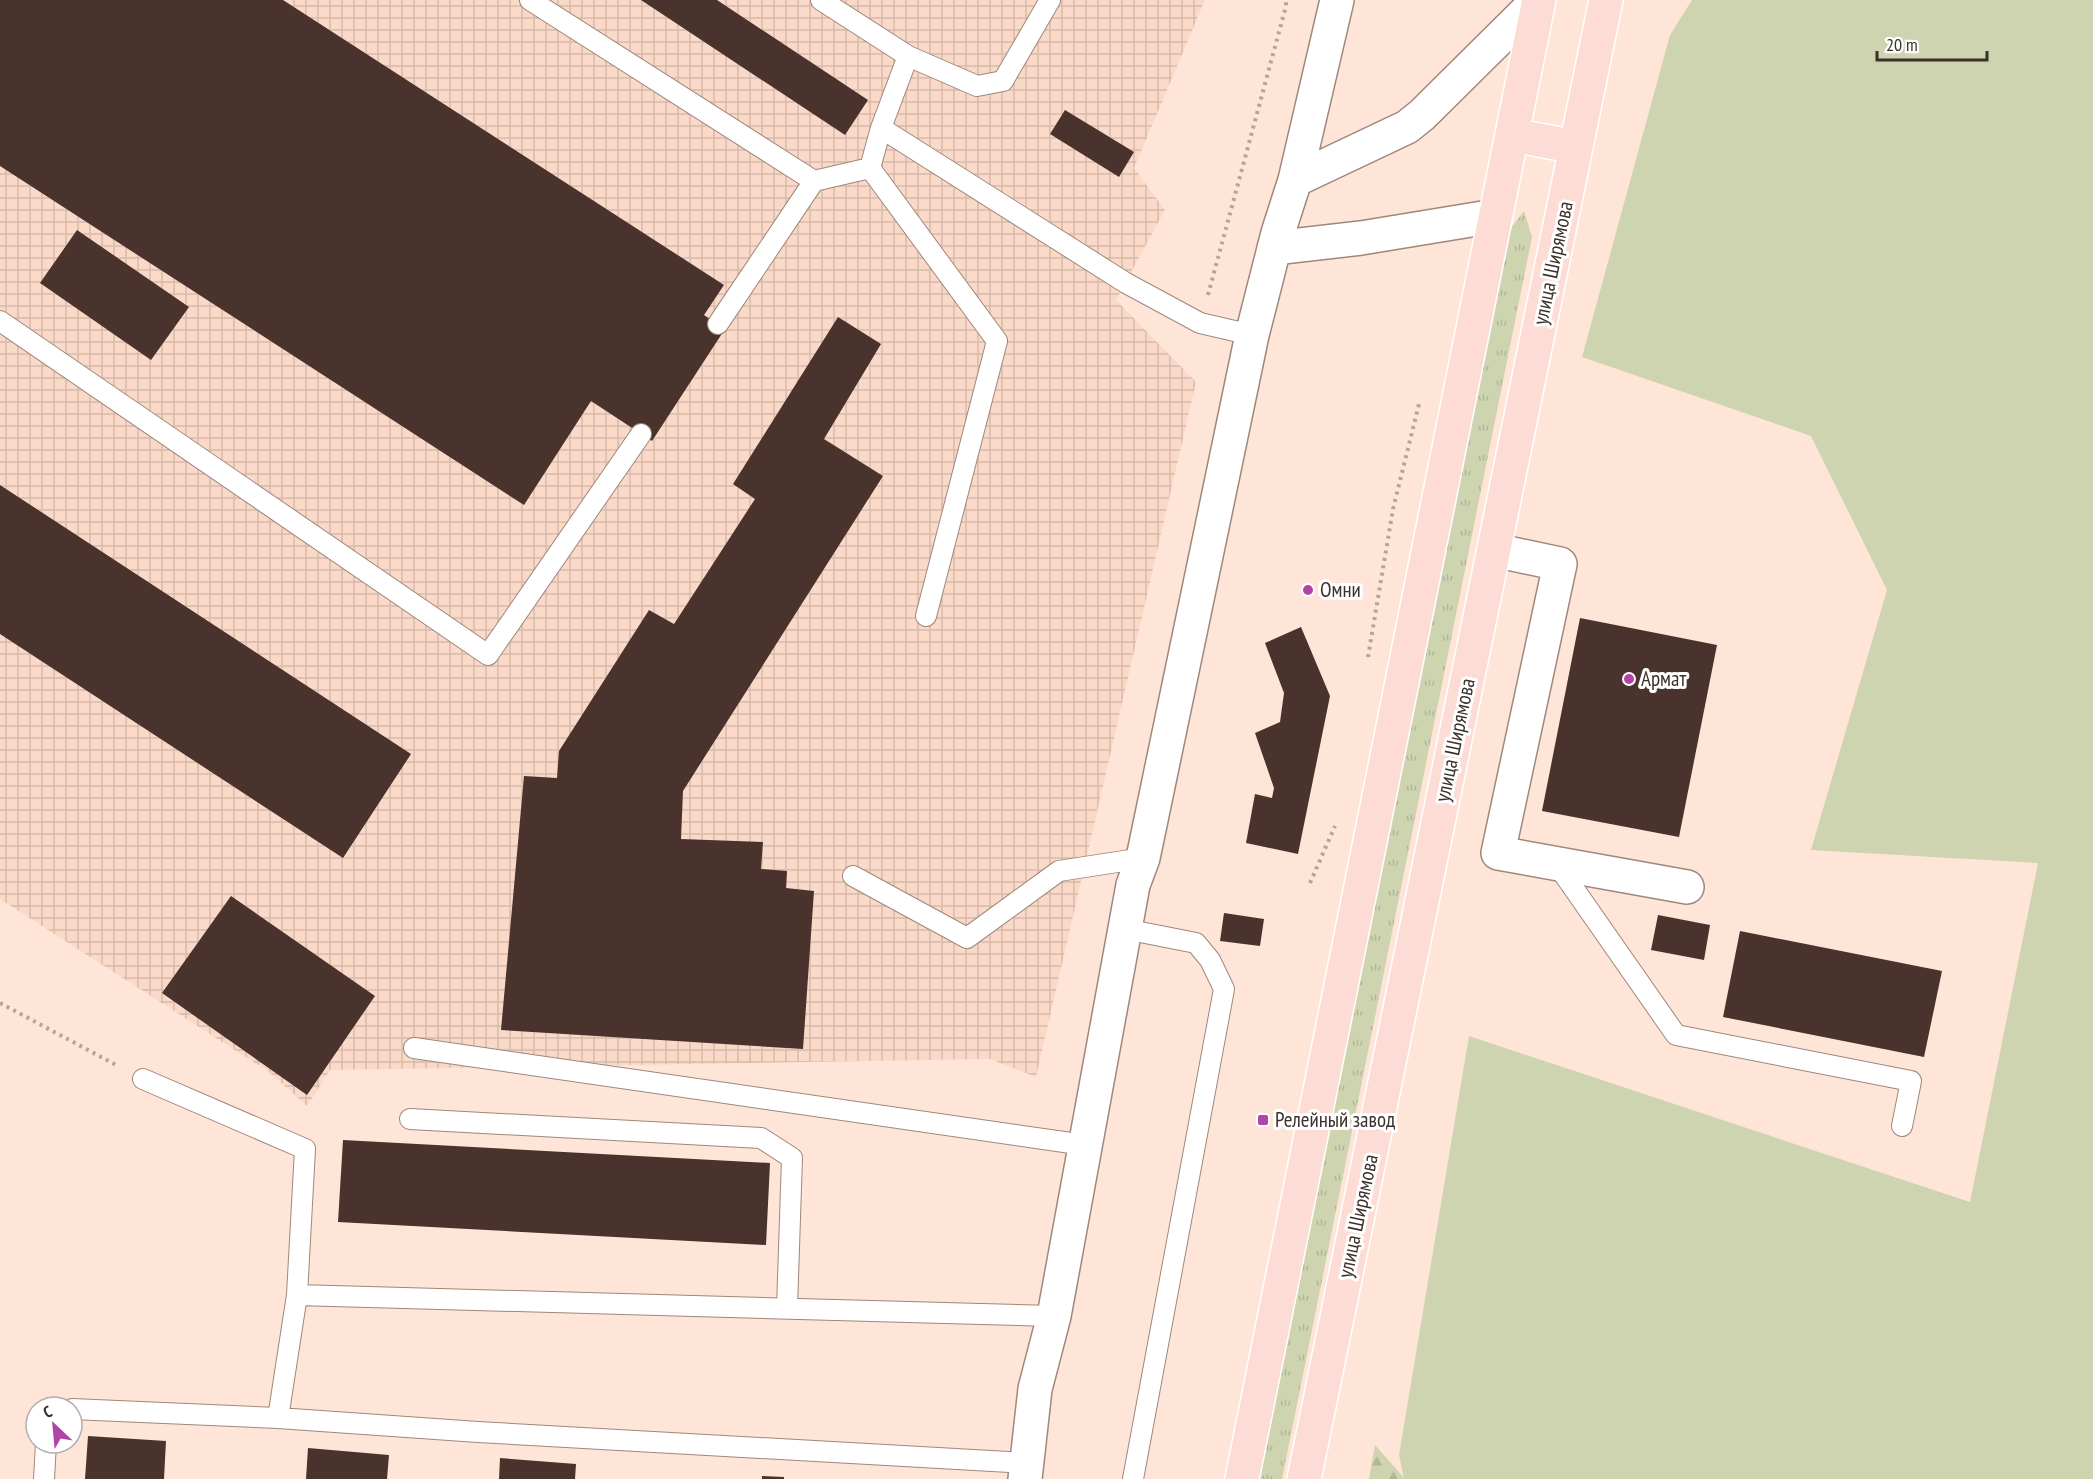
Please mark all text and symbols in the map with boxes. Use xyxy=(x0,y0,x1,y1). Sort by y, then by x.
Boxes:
scale bar xyxy=(1877,24,1986,62)
text: 20 m xyxy=(1886,33,1918,56)
street label: улица Ширямова xyxy=(1526,199,1579,327)
place label: Омни xyxy=(1320,576,1361,603)
marker: Омни xyxy=(1301,583,1315,597)
place label: Армат xyxy=(1641,665,1686,692)
marker: Армат xyxy=(1622,672,1636,686)
street label: улица Ширямова xyxy=(1428,676,1481,804)
place label: Релейный завод xyxy=(1275,1106,1395,1133)
marker: Релейный завод xyxy=(1256,1113,1270,1127)
street label: улица Ширямова xyxy=(1331,1152,1384,1280)
north arrow xyxy=(24,1395,84,1455)
text: С xyxy=(40,1401,56,1422)

